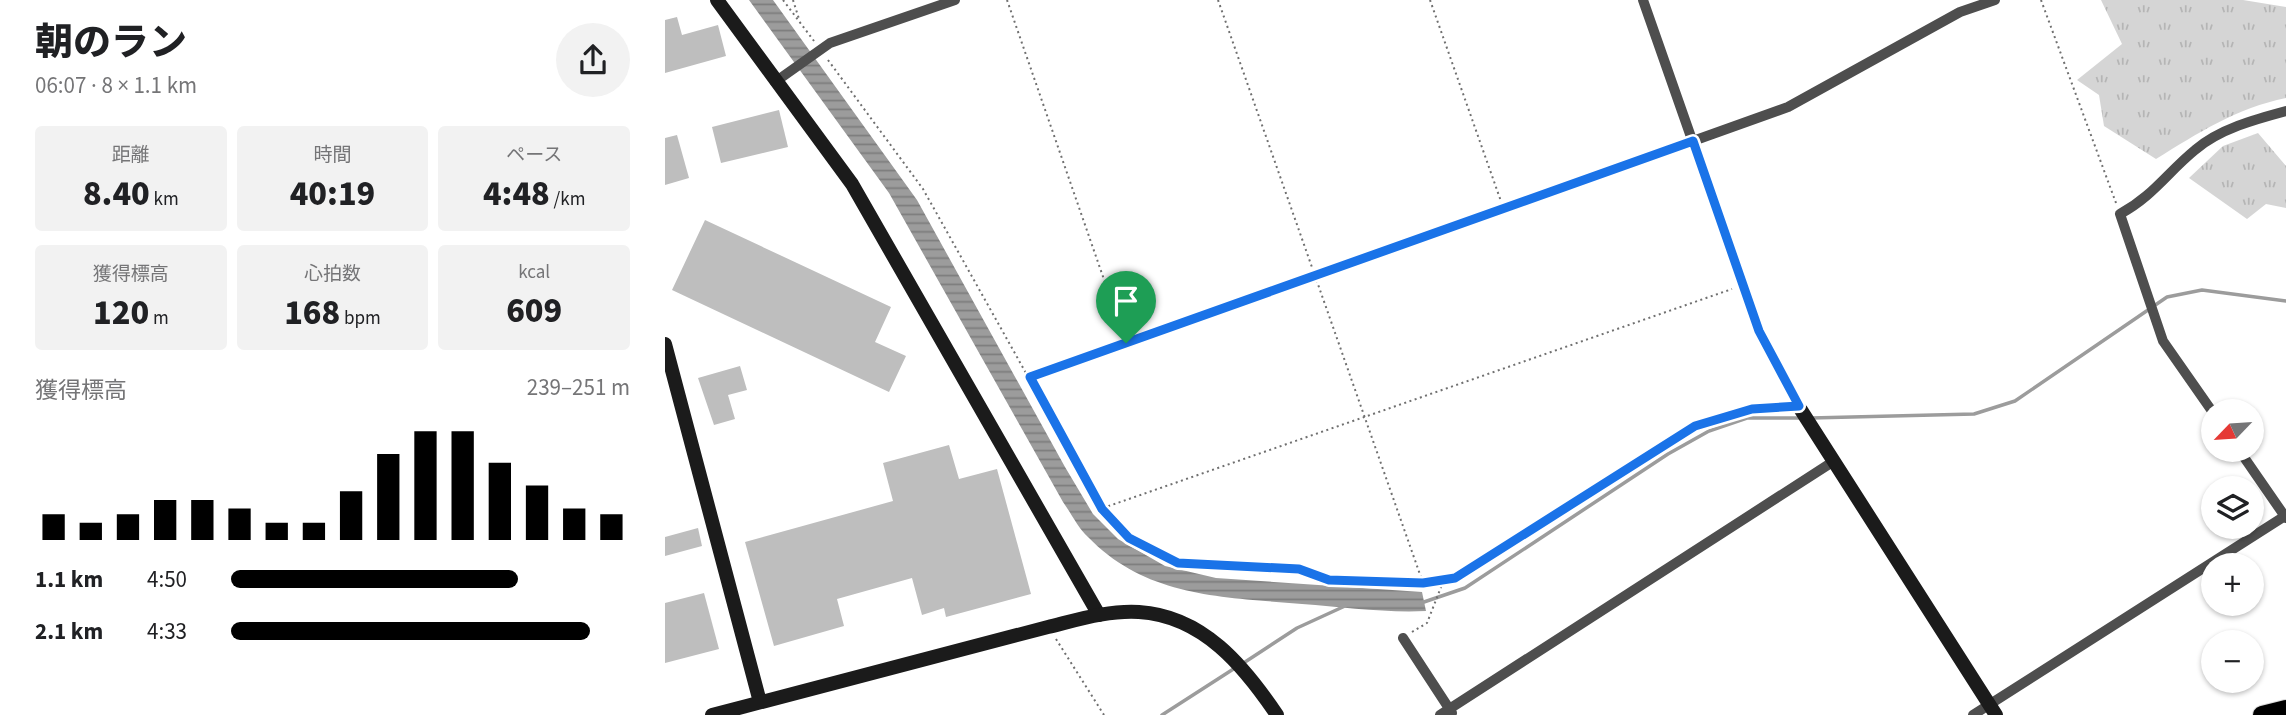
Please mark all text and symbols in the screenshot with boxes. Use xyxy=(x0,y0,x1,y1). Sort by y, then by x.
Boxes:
text: 朝のラン xyxy=(35,16,187,70)
button: share xyxy=(556,23,630,97)
text: 06:07 · 8 × 1.1 km xyxy=(35,69,197,102)
text: 距離 xyxy=(112,142,150,169)
text: 時間 xyxy=(313,142,352,169)
text: ペース xyxy=(506,142,562,169)
text: 8.40 xyxy=(83,169,150,219)
text: 40:19 xyxy=(290,169,375,219)
text: 4:48 xyxy=(483,169,550,219)
text: km xyxy=(150,186,179,213)
text: /km xyxy=(550,186,585,213)
text: kcal xyxy=(518,259,550,286)
text: 獲得標高 xyxy=(93,261,169,288)
text: 心拍数 xyxy=(304,261,361,288)
pin xyxy=(1096,271,1156,343)
icon: arrive xyxy=(1107,282,1145,320)
text: 609 xyxy=(506,286,562,336)
text: 120 xyxy=(93,288,149,338)
text: 168 xyxy=(284,288,340,338)
text: m xyxy=(149,305,169,332)
text: bpm xyxy=(340,305,381,332)
text: 239–251 m xyxy=(527,371,630,404)
text: 獲得標高 xyxy=(35,374,127,407)
north arrow xyxy=(2201,399,2265,462)
map controls xyxy=(2201,399,2264,693)
button: layers xyxy=(2201,476,2264,539)
button: + xyxy=(2201,553,2264,616)
text: 1.1 km xyxy=(35,563,103,596)
text: 4:50 xyxy=(147,563,187,596)
text: 2.1 km xyxy=(35,615,103,648)
text: 4:33 xyxy=(147,615,187,648)
button: − xyxy=(2201,630,2264,693)

